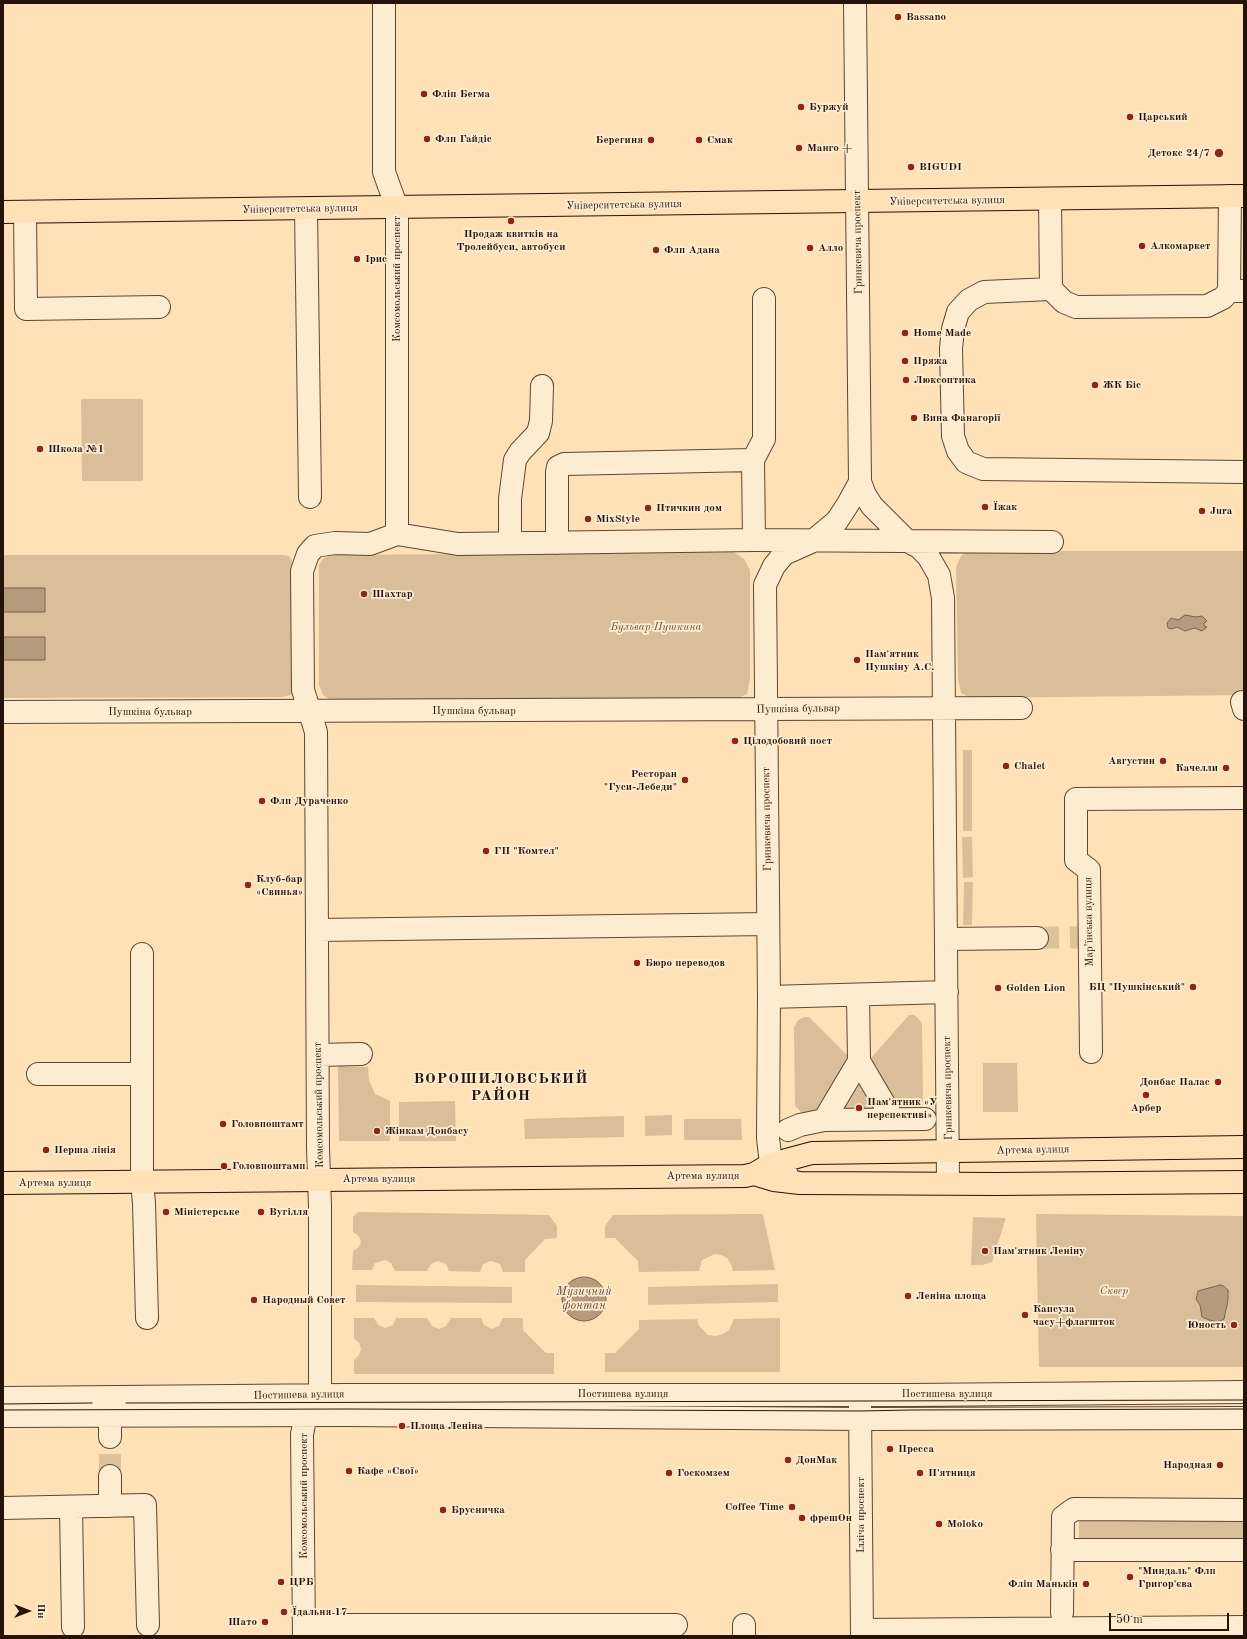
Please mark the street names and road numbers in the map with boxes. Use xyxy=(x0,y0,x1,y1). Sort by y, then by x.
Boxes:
street label: Гринкевича проспект xyxy=(850,190,866,294)
street label: Університетська вулиця xyxy=(889,193,1005,209)
street label: Університетська вулиця xyxy=(566,197,682,213)
street label: Університетська вулиця xyxy=(242,201,358,217)
street label: Комсомольський проспект xyxy=(390,216,404,342)
street label: Пушкіна бульвар xyxy=(756,702,840,716)
street label: Пушкіна бульвар xyxy=(432,704,516,718)
street label: Пушкіна бульвар xyxy=(108,705,192,719)
street label: Гринкевича проспект xyxy=(759,767,775,871)
street label: Мар’їнська вулиця xyxy=(1082,877,1096,967)
street label: Гринкевича проспект xyxy=(940,1036,956,1140)
street label: Комсомольський проспект xyxy=(311,1042,327,1168)
street label: Артема вулиця xyxy=(996,1143,1070,1157)
street label: Артема вулиця xyxy=(667,1169,739,1183)
street label: Артема вулиця xyxy=(343,1172,415,1186)
street label: Артема вулиця xyxy=(19,1176,91,1190)
street label: Постишева вулиця xyxy=(578,1387,668,1401)
street label: Постишева вулиця xyxy=(902,1387,992,1401)
street label: Постишева вулиця xyxy=(253,1388,345,1402)
street label: Комсомольський проспект xyxy=(297,1433,311,1559)
street label: Ілліча проспект xyxy=(854,1477,868,1553)

